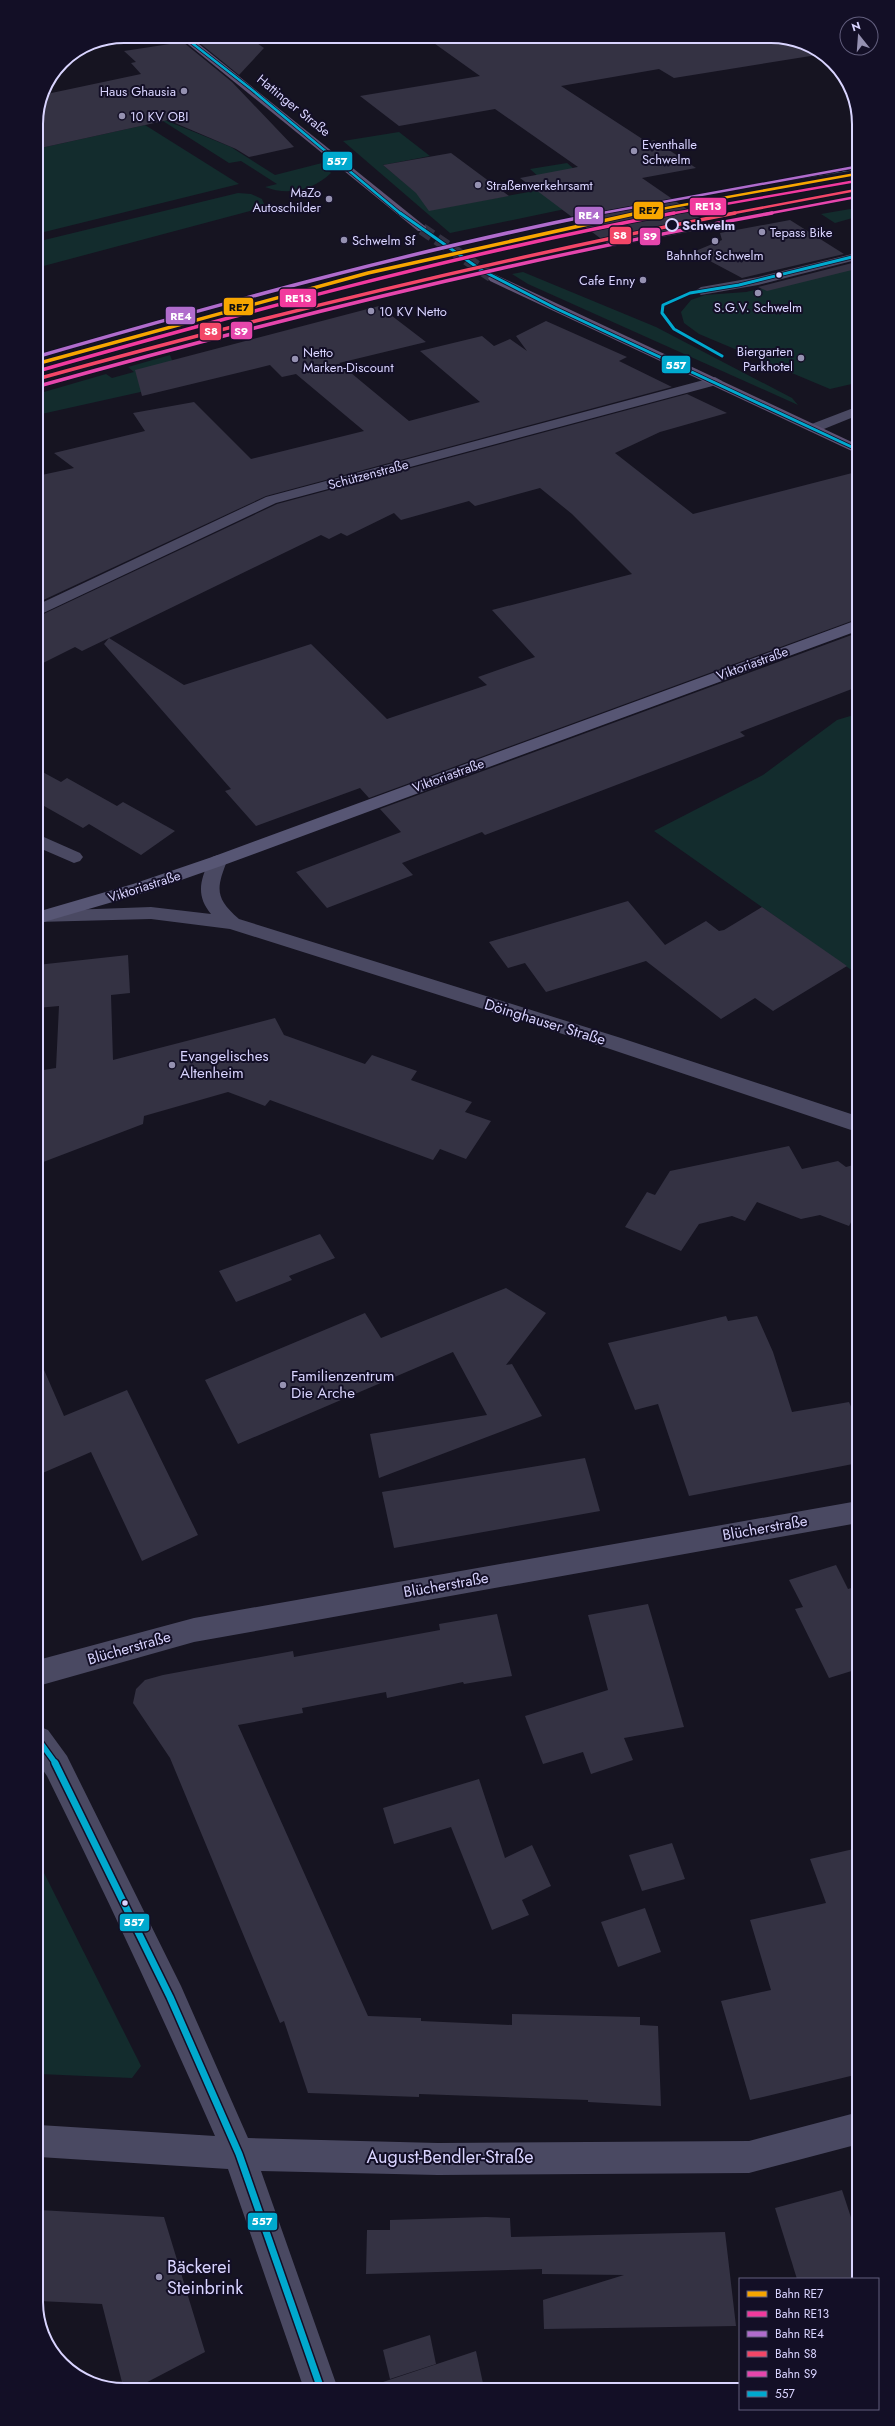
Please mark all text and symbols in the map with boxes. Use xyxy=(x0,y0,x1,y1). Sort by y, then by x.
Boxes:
north arrow xyxy=(839,16,879,56)
text: N xyxy=(850,18,863,35)
street label: Hattinger Straße xyxy=(253,70,335,141)
place label: Haus Ghausia xyxy=(100,82,176,101)
marker: Haus Ghausia xyxy=(179,86,189,96)
place label: 10 KV OBI xyxy=(130,107,188,126)
marker: 10 KV OBI xyxy=(117,111,127,121)
place label: Eventhalle Schwelm xyxy=(642,135,697,169)
marker: Eventhalle Schwelm xyxy=(629,146,639,156)
line badge: 557 xyxy=(322,151,353,171)
text: 557 xyxy=(327,153,348,169)
place label: Straßenverkehrsamt xyxy=(486,176,594,195)
marker: Straßenverkehrsamt xyxy=(473,180,483,190)
place label: MaZo Autoschilder xyxy=(252,183,322,217)
marker: MaZo Autoschilder xyxy=(324,194,334,204)
line badge: RE13 xyxy=(689,197,727,216)
text: RE13 xyxy=(695,198,721,214)
line badge: RE7 xyxy=(633,201,664,220)
text: RE7 xyxy=(639,202,660,218)
line badge: RE4 xyxy=(574,206,604,225)
text: RE4 xyxy=(578,207,600,223)
place label: Schwelm xyxy=(682,216,735,235)
marker: Schwelm xyxy=(665,218,679,232)
place label: Tepass Bike xyxy=(770,223,833,242)
line badge: S8 xyxy=(609,226,632,245)
text: S8 xyxy=(613,227,627,243)
line badge: S9 xyxy=(639,227,661,246)
marker: Tepass Bike xyxy=(757,227,767,237)
text: S9 xyxy=(643,228,657,244)
place label: Schwelm Sf xyxy=(352,231,416,250)
marker: Schwelm Sf xyxy=(339,235,349,245)
marker: Bahnhof Schwelm xyxy=(710,236,720,246)
place label: Bahnhof Schwelm xyxy=(666,246,764,265)
unlabelled marker xyxy=(774,270,784,280)
place label: Cafe Enny xyxy=(579,271,635,290)
marker: Cafe Enny xyxy=(638,275,648,285)
line badge: RE13 xyxy=(279,288,317,308)
marker: S.G.V. Schwelm xyxy=(753,288,763,298)
text: RE13 xyxy=(285,290,311,306)
line badge: RE7 xyxy=(223,297,254,316)
place label: S.G.V. Schwelm xyxy=(714,298,802,317)
text: RE7 xyxy=(229,299,250,315)
place label: 10 KV Netto xyxy=(379,302,447,321)
line badge: RE4 xyxy=(165,306,196,325)
marker: 10 KV Netto xyxy=(366,306,376,316)
text: RE4 xyxy=(170,308,192,324)
line badge: S9 xyxy=(230,321,253,340)
line badge: S8 xyxy=(199,322,222,341)
text: S8 xyxy=(204,323,218,339)
text: S9 xyxy=(234,323,248,339)
place label: Biergarten Parkhotel xyxy=(737,342,793,376)
place label: Netto Marken-Discount xyxy=(303,343,394,377)
marker: Biergarten Parkhotel xyxy=(796,353,806,363)
marker: Netto Marken-Discount xyxy=(290,354,300,364)
line badge: 557 xyxy=(661,355,691,374)
text: 557 xyxy=(666,357,687,373)
street label: Schützenstraße xyxy=(326,455,411,494)
street label: Viktoriastraße xyxy=(714,642,791,685)
street label: Viktoriastraße xyxy=(410,754,487,797)
street label: Viktoriastraße xyxy=(106,866,183,907)
street label: Döinghauser Straße xyxy=(482,993,608,1051)
place label: Evangelisches Altenheim xyxy=(180,1045,268,1084)
marker: Evangelisches Altenheim xyxy=(167,1060,177,1070)
place label: Familienzentrum Die Arche xyxy=(291,1365,394,1404)
marker: Familienzentrum Die Arche xyxy=(278,1380,288,1390)
street label: Blücherstraße xyxy=(721,1510,809,1546)
street label: Blücherstraße xyxy=(402,1567,490,1603)
street label: Blücherstraße xyxy=(85,1626,174,1670)
unlabelled marker xyxy=(120,1898,130,1908)
line badge: 557 xyxy=(119,1913,150,1932)
text: 557 xyxy=(124,1914,145,1930)
street label: August-Bendler-Straße xyxy=(367,2144,533,2170)
line badge: 557 xyxy=(247,2212,278,2231)
text: 557 xyxy=(252,2213,273,2229)
place label: Bäckerei Steinbrink xyxy=(167,2254,243,2301)
marker: Bäckerei Steinbrink xyxy=(154,2272,164,2282)
legend xyxy=(739,2278,879,2410)
text: Bahn RE7 xyxy=(775,2285,824,2303)
text: Bahn RE13 xyxy=(775,2305,829,2323)
text: Bahn RE4 xyxy=(775,2325,824,2343)
text: Bahn S8 xyxy=(775,2345,817,2363)
text: Bahn S9 xyxy=(775,2365,817,2383)
text: 557 xyxy=(775,2385,796,2403)

